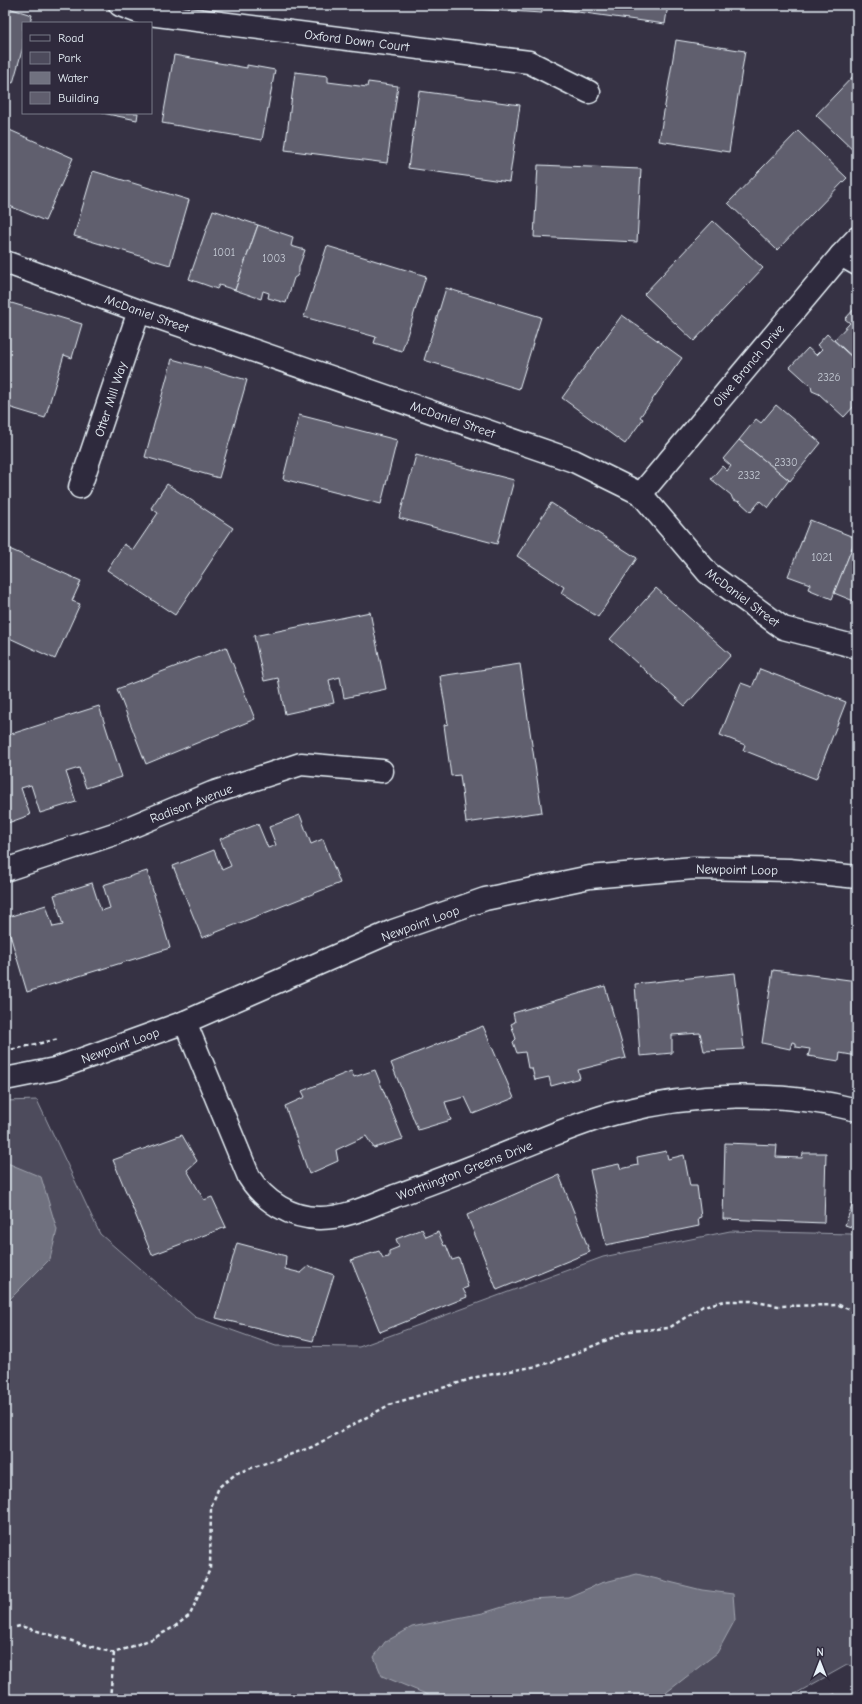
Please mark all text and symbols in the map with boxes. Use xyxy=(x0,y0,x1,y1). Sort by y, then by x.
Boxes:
legend xyxy=(22,22,152,114)
street label: Oxford Down Court xyxy=(304,27,411,55)
text: Road xyxy=(58,31,84,45)
text: Park xyxy=(58,51,81,65)
text: Water xyxy=(58,71,88,85)
text: Building xyxy=(58,91,99,105)
house number: 1001 xyxy=(213,246,235,259)
house number: 1003 xyxy=(262,252,286,265)
street label: McDaniel Street xyxy=(103,291,192,336)
street label: Olive Branch Drive xyxy=(710,321,787,409)
street label: Otter Mill Way xyxy=(91,359,130,439)
house number: 2326 xyxy=(817,371,841,384)
street label: McDaniel Street xyxy=(409,398,498,441)
house number: 2330 xyxy=(774,456,798,469)
house number: 2332 xyxy=(738,469,761,482)
house number: 1021 xyxy=(811,551,833,564)
street label: McDaniel Street xyxy=(703,565,784,631)
street label: Radison Avenue xyxy=(148,781,235,826)
street label: Newpoint Loop xyxy=(696,861,778,878)
street label: Newpoint Loop xyxy=(379,902,461,945)
street label: Newpoint Loop xyxy=(79,1024,161,1067)
street label: Worthington Greens Drive xyxy=(394,1137,535,1203)
north arrow xyxy=(800,1642,840,1682)
text: N xyxy=(816,1646,824,1659)

